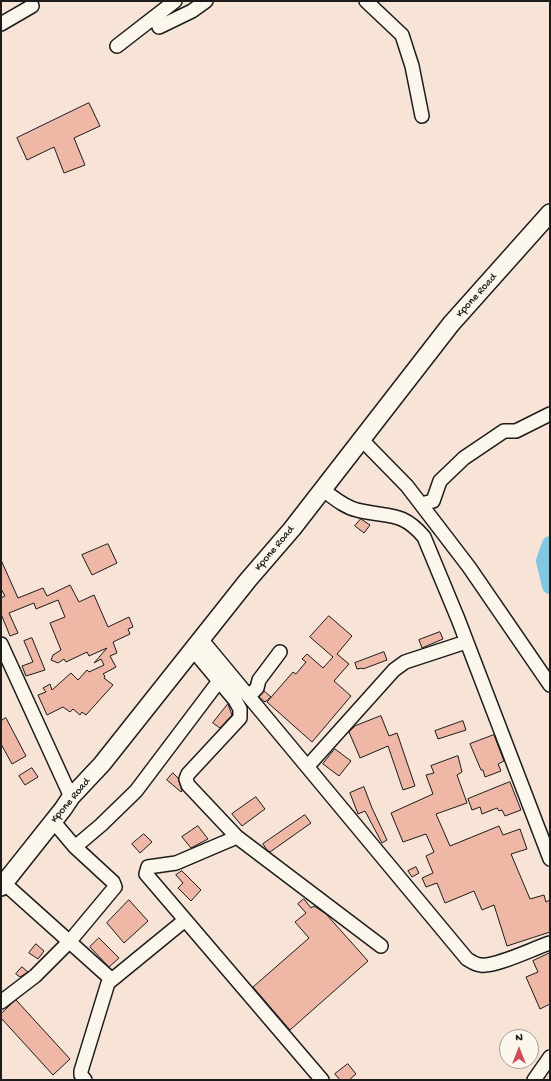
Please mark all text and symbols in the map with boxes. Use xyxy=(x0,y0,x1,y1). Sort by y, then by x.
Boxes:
street label: Kpone Road xyxy=(454,271,500,321)
street label: Kpone Road xyxy=(252,524,298,574)
street label: Kpone Road xyxy=(48,776,94,826)
north arrow xyxy=(499,1029,539,1069)
text: N xyxy=(515,1032,523,1044)

